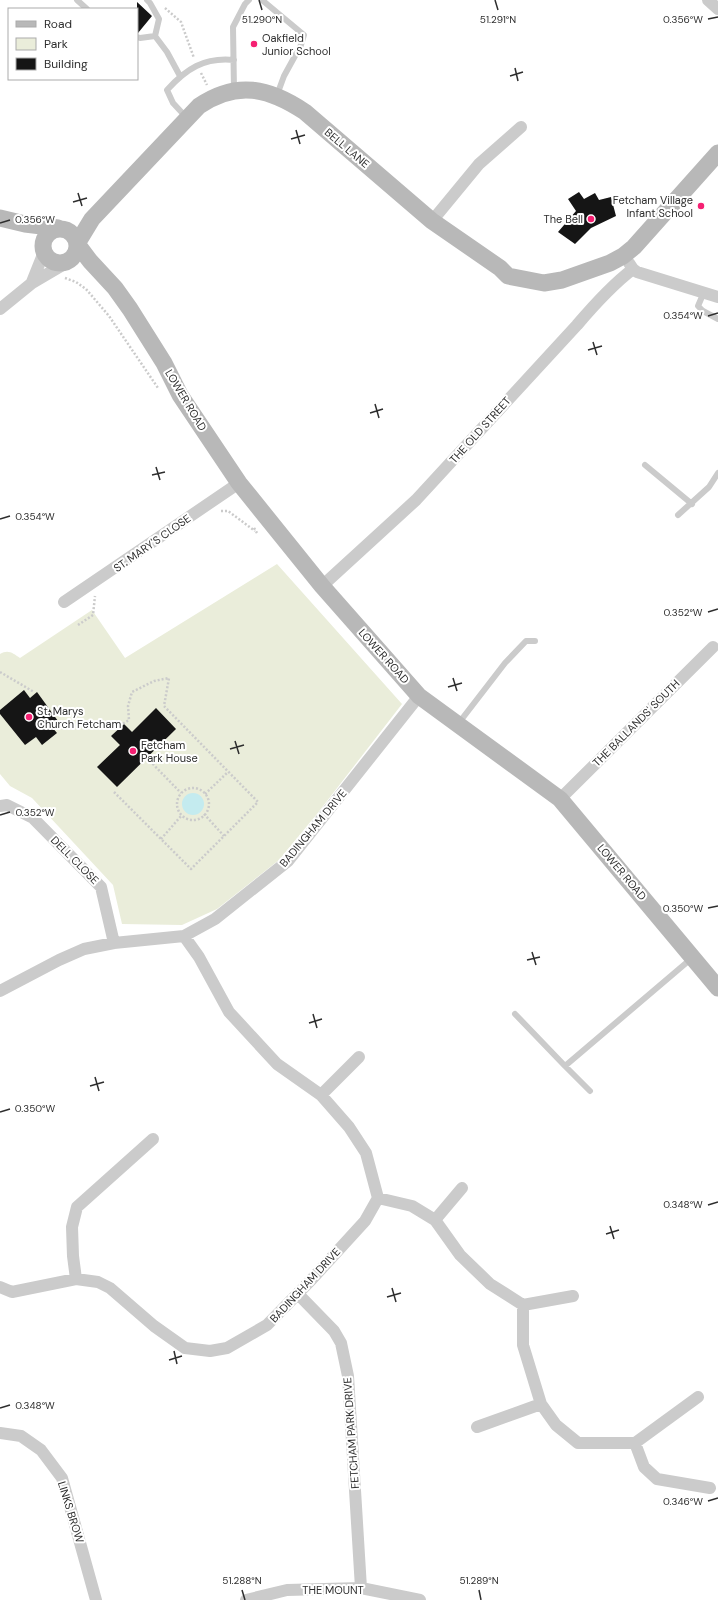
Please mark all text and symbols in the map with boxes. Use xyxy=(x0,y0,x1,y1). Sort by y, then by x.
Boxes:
legend xyxy=(8,8,138,80)
text: 51.290°N xyxy=(242,13,282,26)
text: 51.291°N xyxy=(480,13,516,26)
text: 0.356°W xyxy=(663,13,703,26)
text: Road xyxy=(44,16,72,32)
place label: Oakfield Junior School xyxy=(262,31,331,58)
text: Park xyxy=(44,36,68,52)
marker: Oakfield Junior School xyxy=(249,39,259,49)
text: Building xyxy=(44,56,88,72)
street label: BELL LANE xyxy=(322,125,372,171)
place label: Fetcham Village Infant School xyxy=(613,193,693,220)
marker: Fetcham Village Infant School xyxy=(696,201,706,211)
place label: The Bell xyxy=(544,212,583,226)
text: 0.356°W xyxy=(15,213,55,226)
marker: The Bell xyxy=(586,214,596,224)
text: 0.354°W xyxy=(663,309,703,322)
street label: LOWER ROAD xyxy=(162,367,210,434)
street label: THE OLD STREET xyxy=(446,394,514,466)
text: 0.354°W xyxy=(15,510,55,523)
street label: ST. MARY'S CLOSE xyxy=(111,511,193,575)
text: 0.352°W xyxy=(663,606,703,619)
street label: LOWER ROAD xyxy=(356,626,413,687)
street label: THE BALLANDS' SOUTH xyxy=(590,677,682,769)
place label: St. Marys Church Fetcham xyxy=(37,704,121,731)
marker: St. Marys Church Fetcham xyxy=(24,712,34,722)
place label: Fetcham Park House xyxy=(141,738,198,765)
marker: Fetcham Park House xyxy=(128,746,138,756)
street label: BADINGHAM DRIVE xyxy=(276,786,350,870)
text: 0.352°W xyxy=(15,806,55,819)
street label: DELL CLOSE xyxy=(48,833,102,887)
street label: LOWER ROAD xyxy=(594,841,650,903)
text: 0.350°W xyxy=(663,902,704,915)
text: 0.350°W xyxy=(15,1102,56,1115)
text: 0.348°W xyxy=(663,1198,703,1211)
street label: BADINGHAM DRIVE xyxy=(267,1245,343,1325)
street label: FETCHAM PARK DRIVE xyxy=(340,1377,362,1489)
text: 0.348°W xyxy=(15,1399,55,1412)
street label: LINKS BROW xyxy=(55,1479,87,1545)
text: 0.346°W xyxy=(663,1495,703,1508)
text: 51.288°N xyxy=(222,1574,262,1587)
text: 51.289°N xyxy=(459,1574,499,1587)
street label: THE MOUNT xyxy=(302,1583,364,1597)

